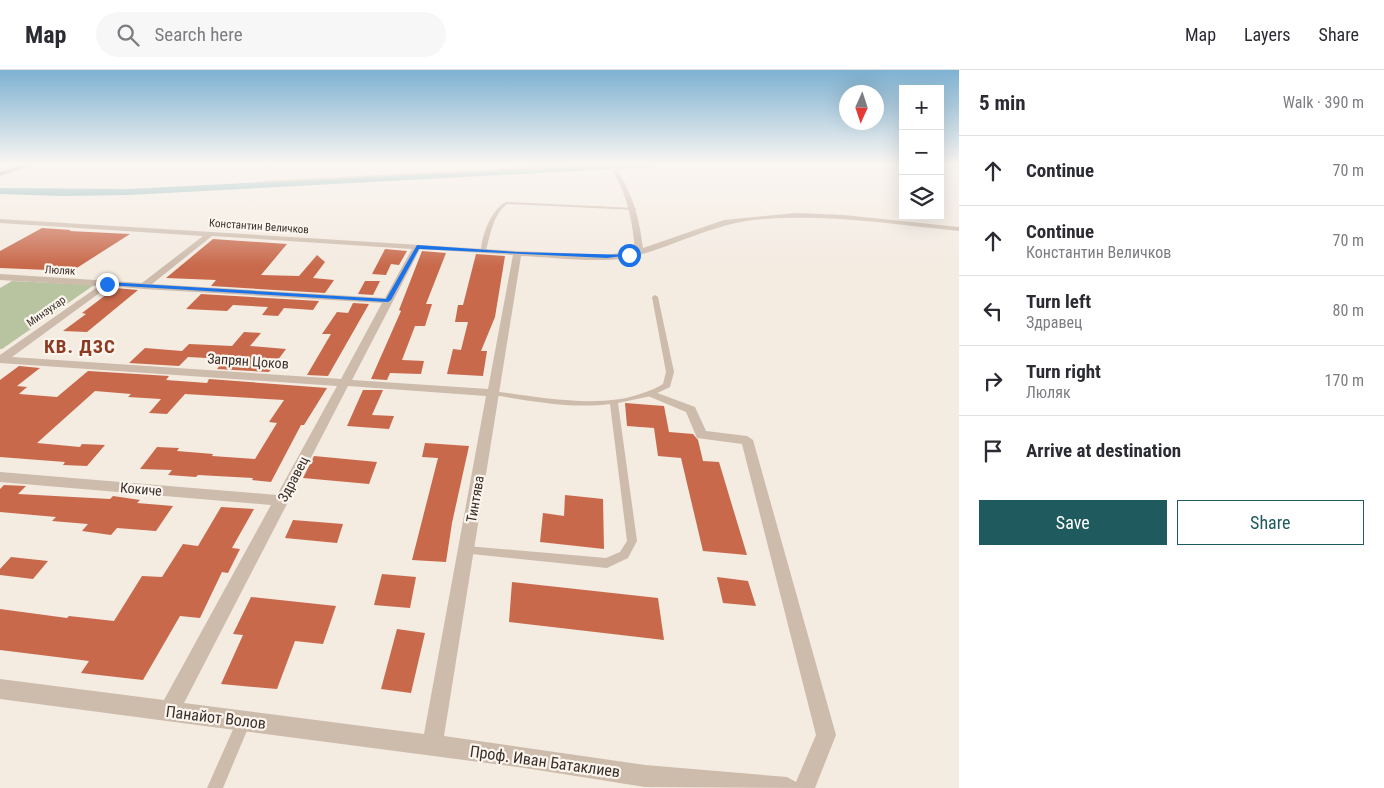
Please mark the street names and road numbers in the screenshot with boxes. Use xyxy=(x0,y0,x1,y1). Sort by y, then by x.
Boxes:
street label: Константин Величков xyxy=(209,217,309,236)
street label: Люляк xyxy=(44,263,76,278)
street label: Минзухар xyxy=(24,293,68,330)
street label: Запрян Цоков xyxy=(207,350,289,372)
street label: Здравец xyxy=(274,453,312,505)
street label: Тинтява xyxy=(463,474,487,524)
street label: Кокиче xyxy=(119,479,163,499)
street label: Панайот Волов xyxy=(165,702,267,733)
street label: Проф. Иван Батаклиев xyxy=(469,742,621,781)

